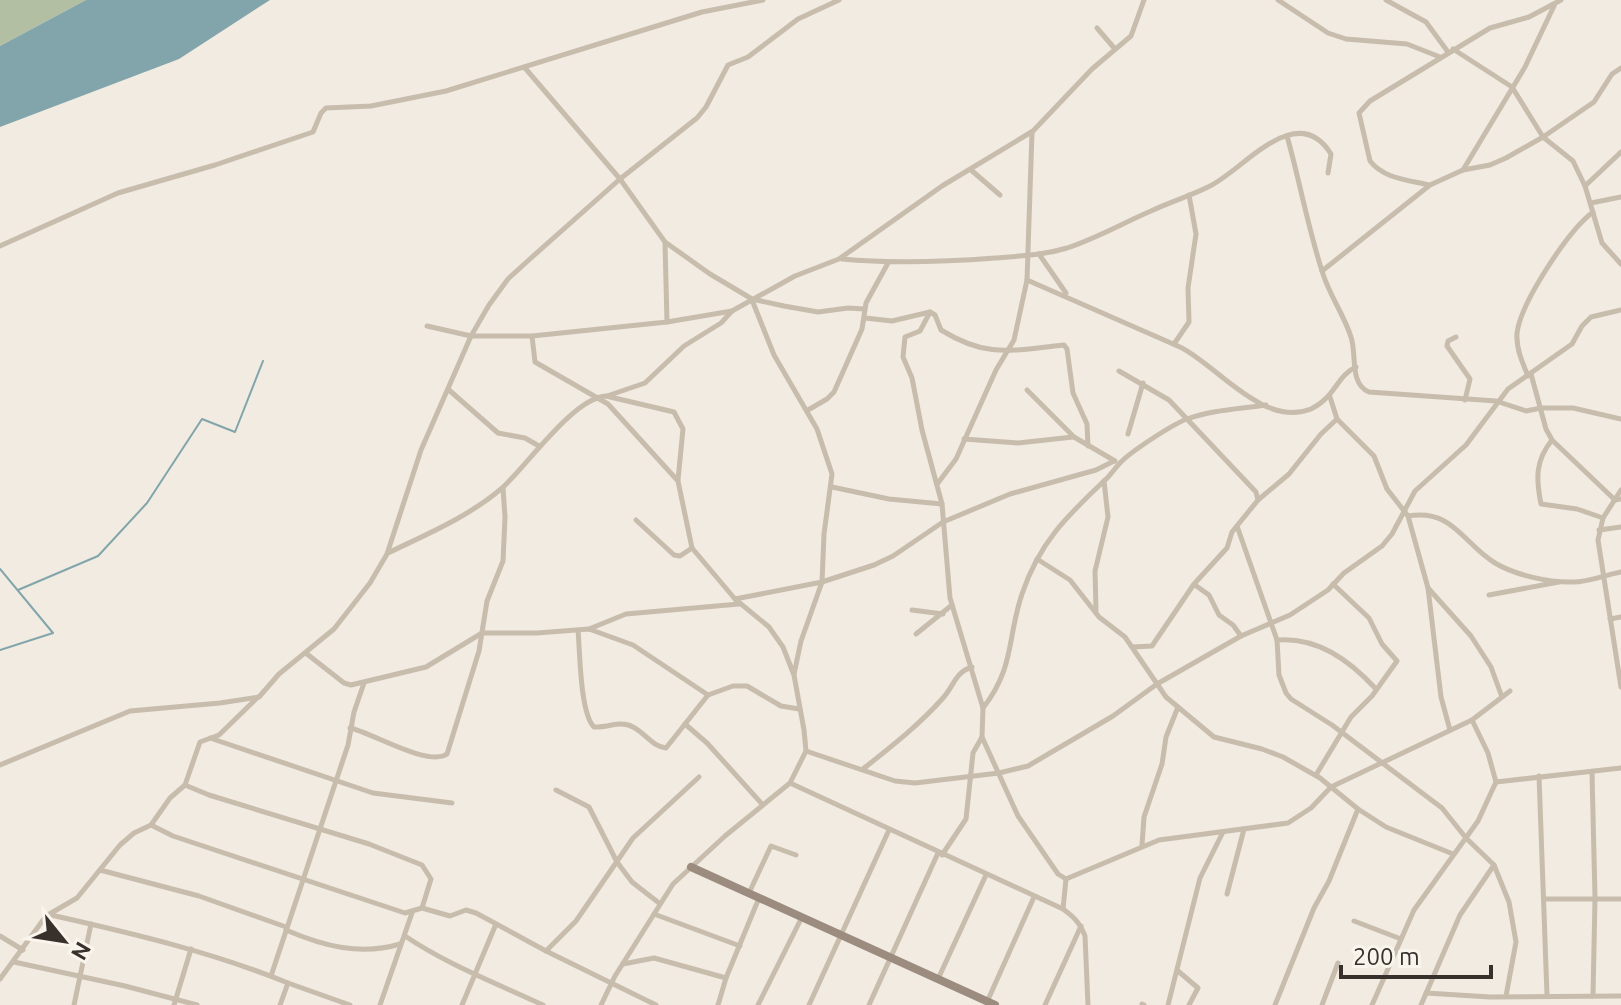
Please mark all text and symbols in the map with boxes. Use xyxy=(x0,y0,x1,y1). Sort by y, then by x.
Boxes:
north arrow xyxy=(24,901,104,981)
scale bar xyxy=(1341,929,1491,979)
text: N xyxy=(67,938,97,965)
text: 200 m xyxy=(1353,943,1420,970)

